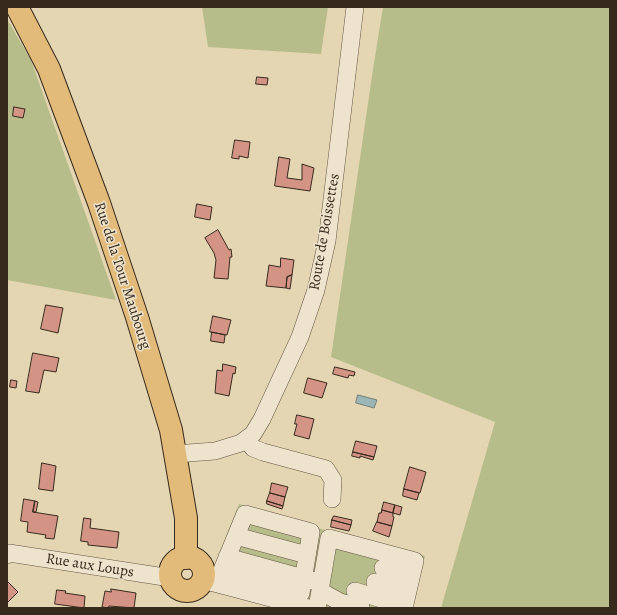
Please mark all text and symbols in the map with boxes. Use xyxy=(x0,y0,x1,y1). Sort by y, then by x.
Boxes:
street label: Route de Boissettes xyxy=(306,172,344,292)
street label: Rue de la Tour Maubourg xyxy=(90,200,154,352)
street label: Rue aux Loups xyxy=(45,550,135,582)

